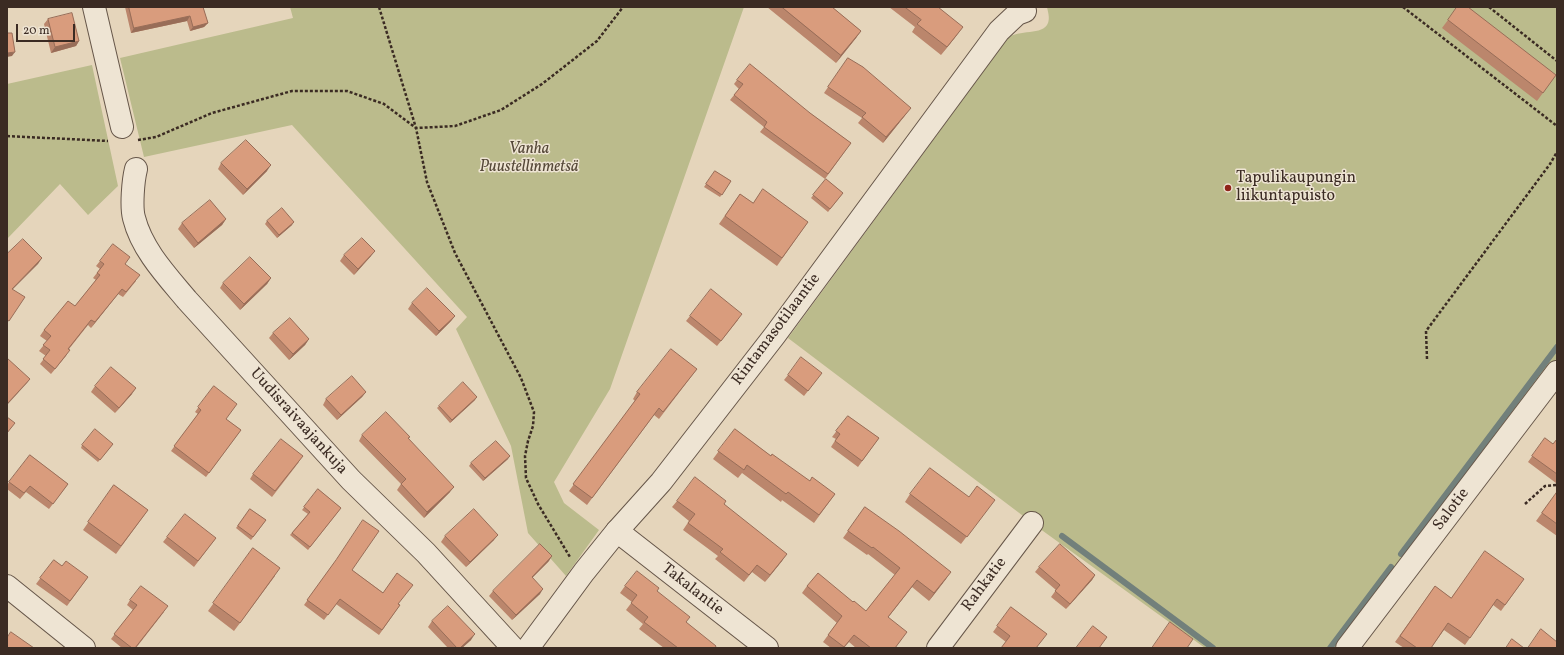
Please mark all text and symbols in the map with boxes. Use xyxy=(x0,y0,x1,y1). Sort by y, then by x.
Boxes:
scale bar xyxy=(18,16,77,42)
text: 20 m xyxy=(23,23,50,39)
park label: Vanha Puustellinmetsä xyxy=(479,140,579,178)
place label: Tapulikaupungin liikuntapuisto xyxy=(1236,169,1356,207)
marker: Tapulikaupungin liikuntapuisto xyxy=(1223,183,1233,193)
street label: Rintamasotilaantie xyxy=(729,270,825,390)
street label: Uudisraivaajankuja xyxy=(245,365,351,479)
street label: Salotie xyxy=(1430,485,1474,535)
street label: Rahkatie xyxy=(958,554,1012,616)
street label: Takalantie xyxy=(657,560,727,620)

